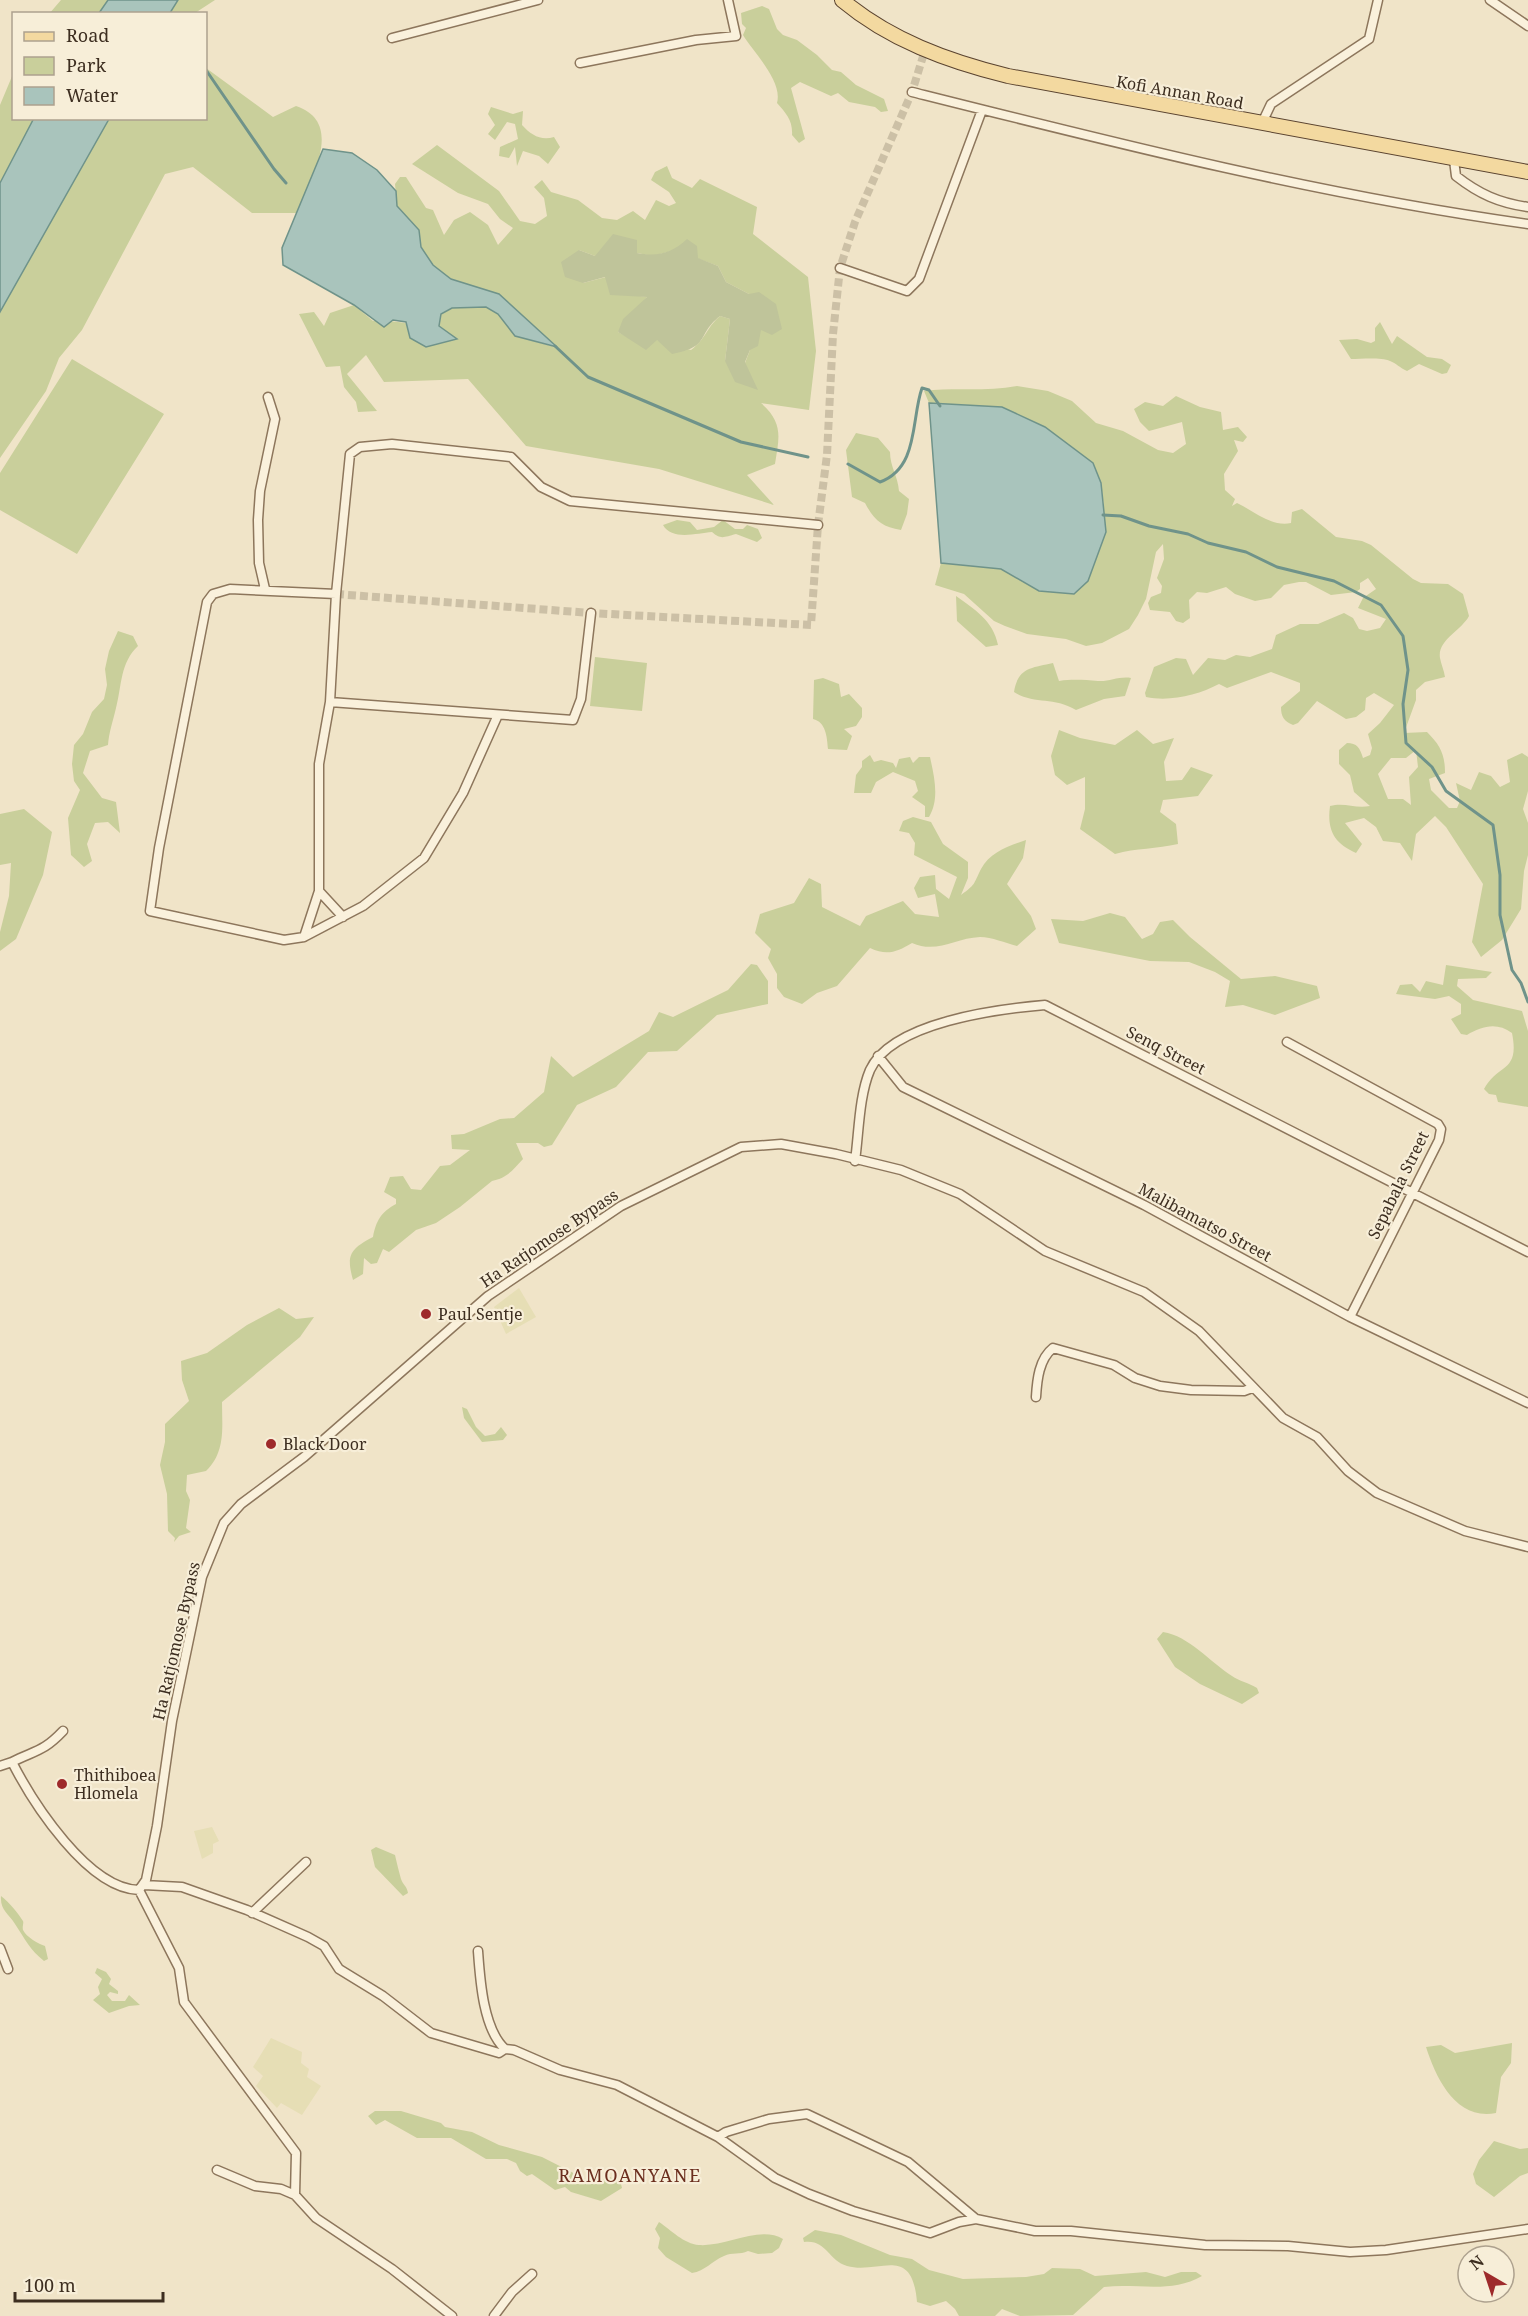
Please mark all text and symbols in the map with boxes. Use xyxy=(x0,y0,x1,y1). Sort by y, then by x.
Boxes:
legend xyxy=(12,12,207,120)
text: Road xyxy=(66,23,109,47)
text: Park xyxy=(66,53,106,77)
street label: Kofi Annan Road xyxy=(1115,70,1246,114)
text: Water xyxy=(66,83,119,107)
street label: Senq Street xyxy=(1123,1021,1210,1080)
street label: Sepabala Street xyxy=(1362,1127,1434,1243)
street label: Malibamatso Street xyxy=(1135,1178,1276,1267)
street label: Ha Ratjomose Bypass xyxy=(476,1184,622,1292)
place label: Paul Sentje xyxy=(438,1303,523,1325)
marker: Paul Sentje xyxy=(419,1307,433,1321)
place label: Black Door xyxy=(283,1433,367,1455)
marker: Black Door xyxy=(264,1437,278,1451)
street label: Ha Ratjomose Bypass xyxy=(147,1560,205,1722)
place label: Thithiboea Hlomela xyxy=(74,1764,157,1804)
marker: Thithiboea Hlomela xyxy=(55,1777,69,1791)
district label: RAMOANYANE xyxy=(558,2163,702,2187)
north arrow xyxy=(1456,2244,1516,2304)
text: N xyxy=(1465,2250,1489,2275)
scale bar xyxy=(15,2265,164,2303)
text: 100 m xyxy=(24,2273,76,2297)

